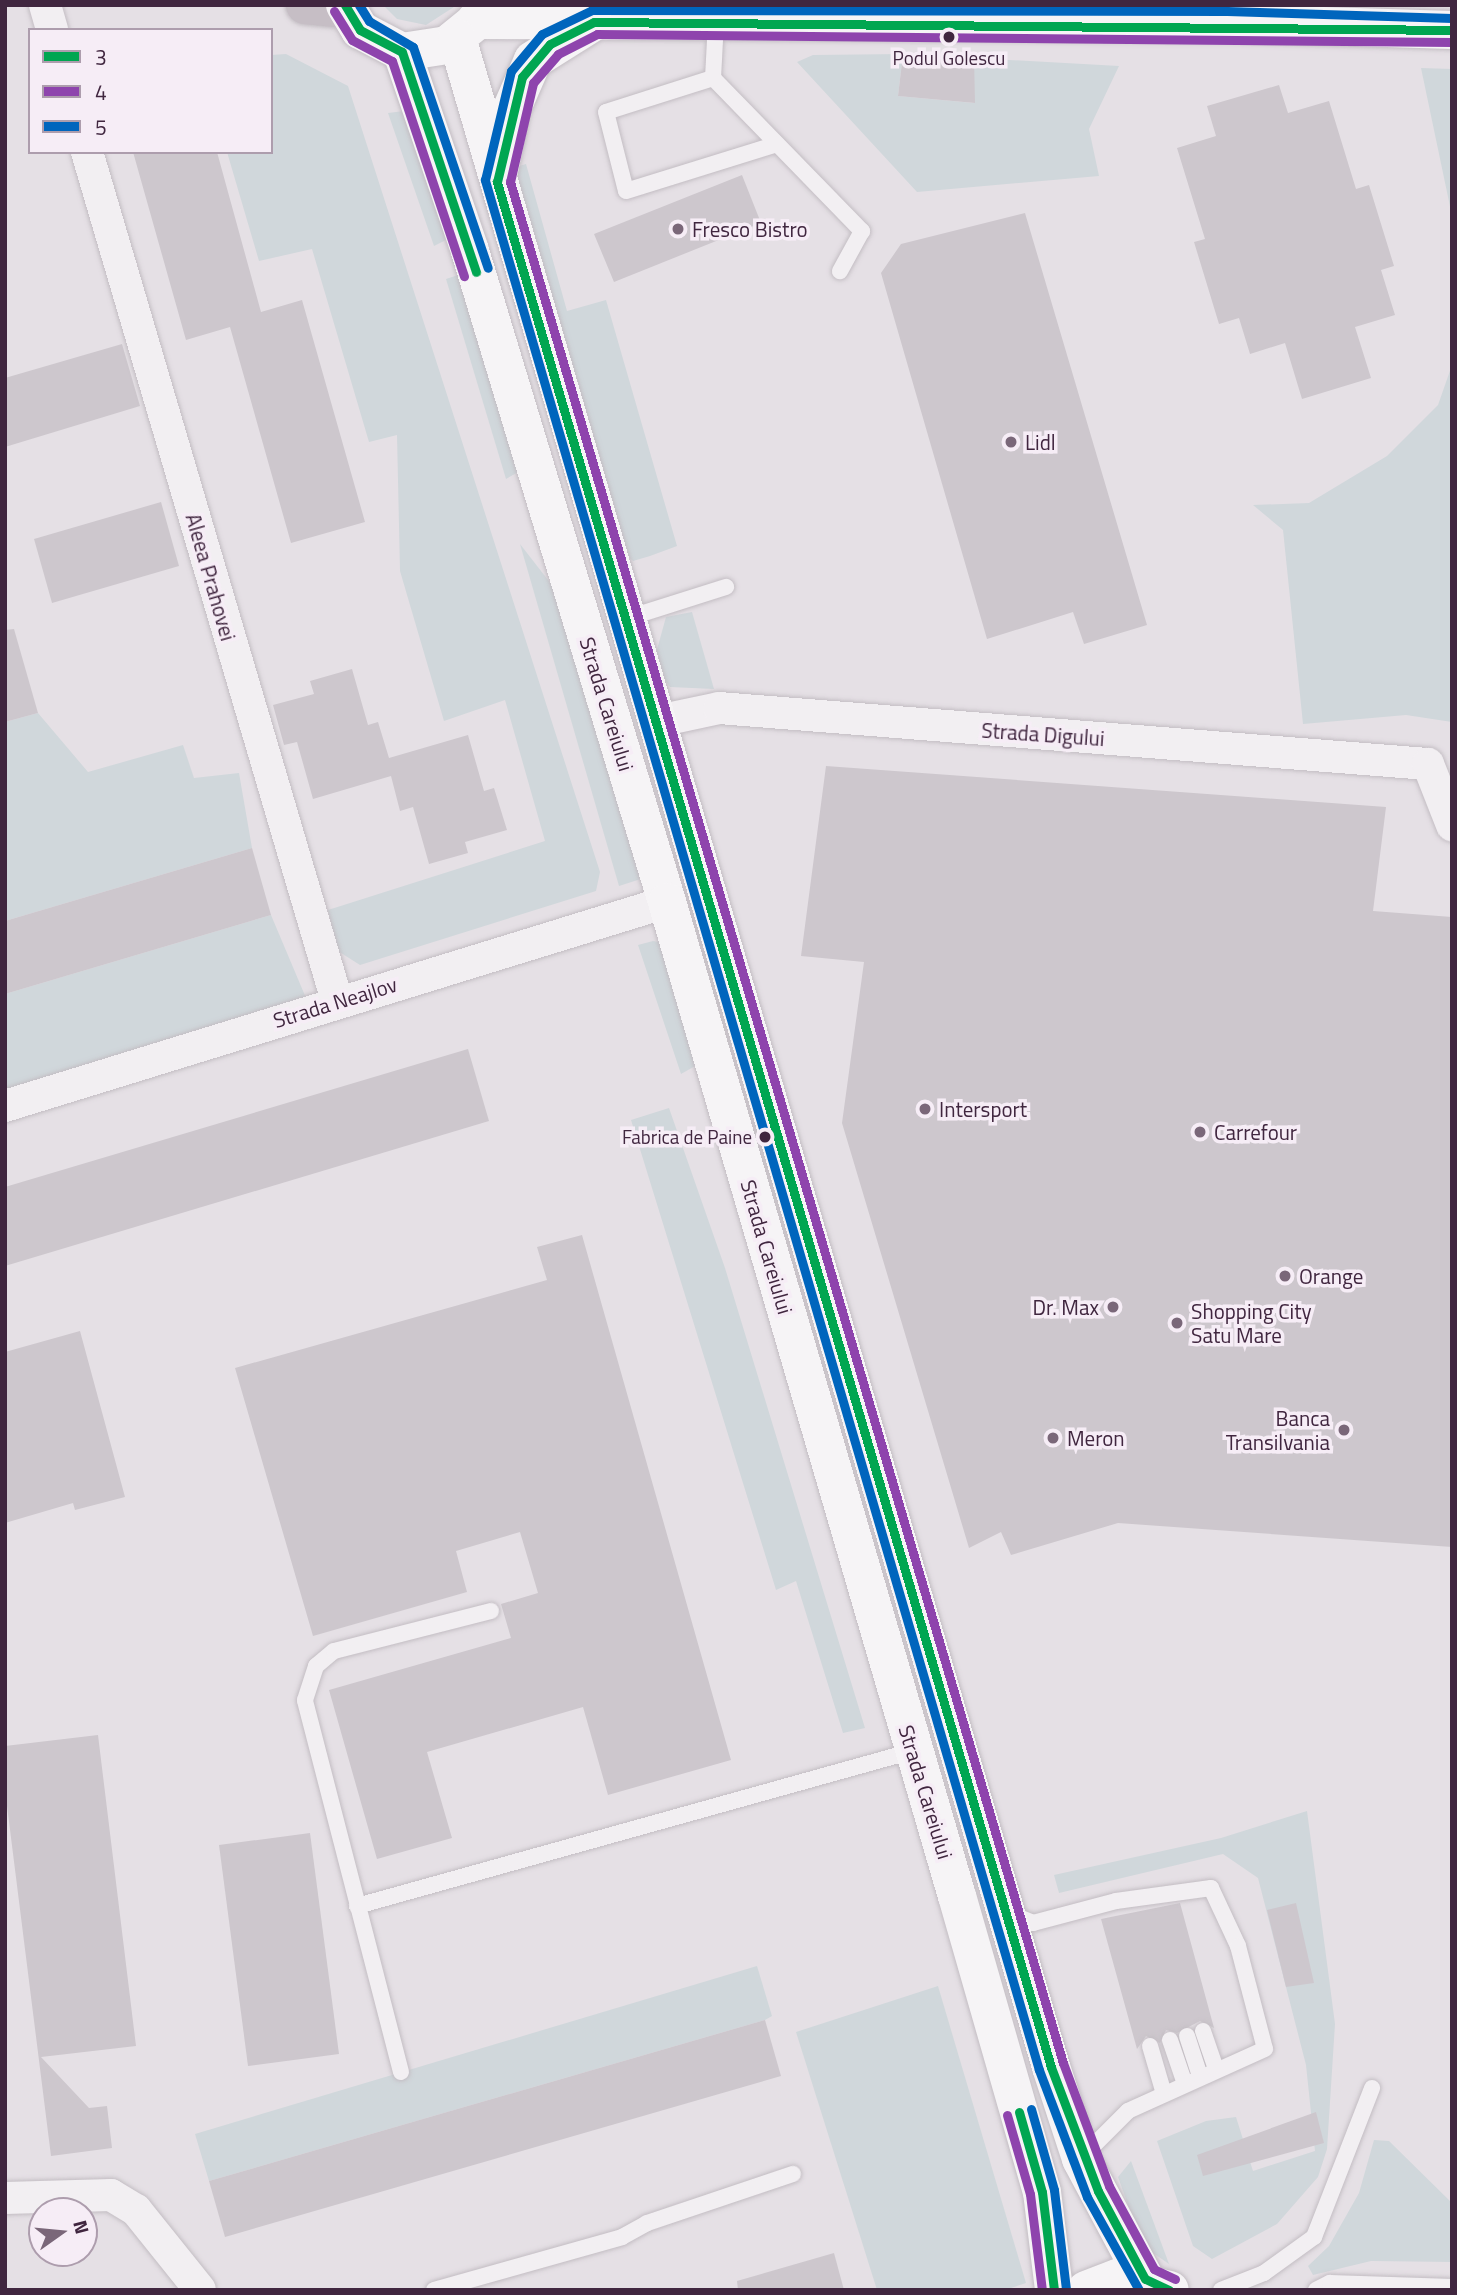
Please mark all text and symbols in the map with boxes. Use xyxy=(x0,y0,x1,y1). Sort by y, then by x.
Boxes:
legend xyxy=(28,28,273,154)
marker: Podul Golescu xyxy=(942,30,956,44)
text: 3 xyxy=(95,41,107,73)
place label: Podul Golescu xyxy=(893,47,1005,69)
text: 4 xyxy=(95,76,107,108)
text: 5 xyxy=(95,111,107,143)
place label: Fresco Bistro xyxy=(692,216,808,242)
marker: Fresco Bistro xyxy=(670,221,686,237)
place label: Lidl xyxy=(1025,429,1056,455)
marker: Lidl xyxy=(1003,434,1019,450)
street label: Aleea Prahovei xyxy=(181,510,241,644)
street label: Strada Careiului xyxy=(575,634,639,774)
street label: Strada Digului xyxy=(981,717,1105,751)
street label: Strada Neajlov xyxy=(270,971,400,1033)
place label: Intersport xyxy=(939,1096,1027,1122)
marker: Intersport xyxy=(917,1101,933,1117)
place label: Carrefour xyxy=(1214,1119,1297,1145)
marker: Carrefour xyxy=(1192,1124,1208,1140)
place label: Fabrica de Paine xyxy=(622,1126,752,1148)
marker: Fabrica de Paine xyxy=(758,1130,772,1144)
street label: Strada Careiului xyxy=(736,1177,798,1317)
place label: Orange xyxy=(1299,1263,1363,1289)
marker: Orange xyxy=(1277,1268,1293,1284)
place label: Dr. Max xyxy=(1033,1294,1099,1320)
place label: Shopping City Satu Mare xyxy=(1191,1298,1312,1348)
marker: Dr. Max xyxy=(1105,1299,1121,1315)
marker: Shopping City Satu Mare xyxy=(1169,1315,1185,1331)
place label: Banca Transilvania xyxy=(1226,1405,1330,1455)
marker: Banca Transilvania xyxy=(1336,1422,1352,1438)
place label: Meron xyxy=(1067,1425,1125,1451)
marker: Meron xyxy=(1045,1430,1061,1446)
street label: Strada Careiului xyxy=(894,1722,958,1862)
north arrow xyxy=(28,2197,98,2267)
text: N xyxy=(66,2217,98,2237)

